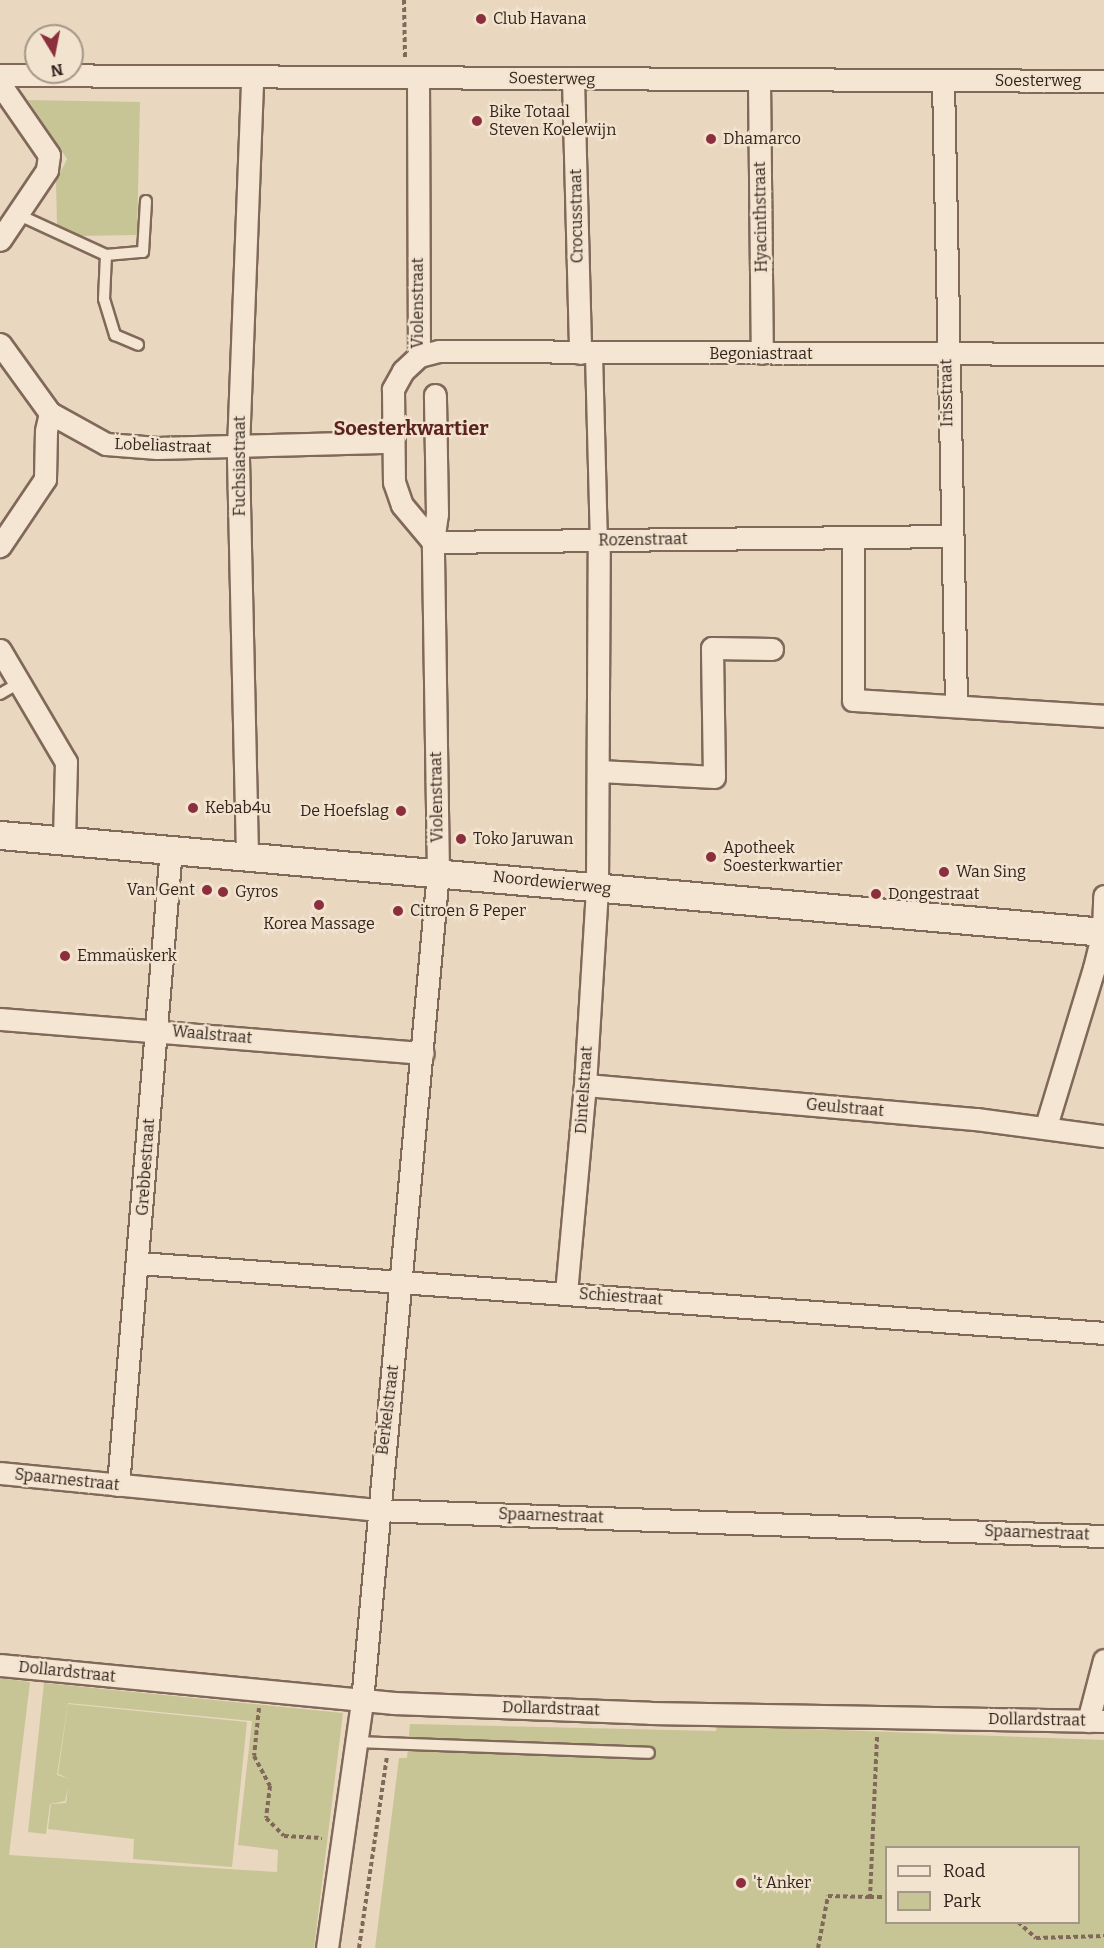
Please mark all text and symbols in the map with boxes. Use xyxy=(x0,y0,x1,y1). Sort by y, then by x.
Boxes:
place label: Club Havana xyxy=(493,9,586,29)
marker: Club Havana xyxy=(474,12,488,26)
north arrow xyxy=(24,24,84,84)
text: N xyxy=(49,60,65,81)
street label: Soesterweg xyxy=(508,69,596,89)
street label: Soesterweg xyxy=(995,71,1081,91)
place label: Bike Totaal Steven Koelewijn xyxy=(489,102,616,140)
marker: Bike Totaal Steven Koelewijn xyxy=(470,114,484,128)
place label: Dhamarco xyxy=(723,129,801,149)
marker: Dhamarco xyxy=(704,132,718,146)
street label: Hyacinthstraat xyxy=(750,161,772,273)
street label: Crocusstraat xyxy=(567,169,587,263)
street label: Violenstraat xyxy=(408,257,428,349)
street label: Begoniastraat xyxy=(709,344,813,364)
street label: Irisstraat xyxy=(937,359,957,427)
street label: Fuchsiastraat xyxy=(230,416,250,516)
district label: Soesterkwartier xyxy=(333,416,489,440)
street label: Lobeliastraat xyxy=(114,435,212,457)
street label: Rozenstraat xyxy=(598,530,688,550)
street label: Violenstraat xyxy=(427,751,447,843)
place label: Kebab4u xyxy=(205,798,271,818)
marker: Kebab4u xyxy=(186,801,200,815)
place label: De Hoefslag xyxy=(300,801,389,821)
marker: De Hoefslag xyxy=(394,804,408,818)
place label: Toko Jaruwan xyxy=(473,829,573,849)
marker: Toko Jaruwan xyxy=(454,832,468,846)
place label: Apotheek Soesterkwartier xyxy=(723,838,843,876)
marker: Apotheek Soesterkwartier xyxy=(704,850,718,864)
place label: Wan Sing xyxy=(956,862,1026,882)
marker: Wan Sing xyxy=(937,865,951,879)
street label: Noordewierweg xyxy=(492,867,612,899)
place label: Van Gent xyxy=(127,880,195,900)
place label: Gyros xyxy=(235,882,278,902)
marker: Van Gent xyxy=(200,883,214,897)
place label: Dongestraat xyxy=(888,884,979,904)
marker: Gyros xyxy=(216,885,230,899)
marker: Dongestraat xyxy=(869,887,883,901)
marker: Korea Massage xyxy=(312,898,326,912)
place label: Citroen & Peper xyxy=(410,901,526,921)
marker: Citroen & Peper xyxy=(391,904,405,918)
place label: Korea Massage xyxy=(263,914,375,934)
place label: Emmaüskerk xyxy=(77,946,177,966)
marker: Emmaüskerk xyxy=(58,949,72,963)
street label: Waalstraat xyxy=(171,1022,253,1048)
street label: Dintelstraat xyxy=(571,1045,597,1135)
street label: Geulstraat xyxy=(805,1095,885,1121)
street label: Grebbestraat xyxy=(133,1118,159,1216)
street label: Schiestraat xyxy=(578,1284,664,1310)
street label: Berkelstraat xyxy=(373,1364,403,1456)
street label: Spaarnestraat xyxy=(14,1465,120,1495)
street label: Spaarnestraat xyxy=(498,1505,604,1527)
street label: Spaarnestraat xyxy=(984,1522,1090,1544)
street label: Dollardstraat xyxy=(17,1657,117,1687)
street label: Dollardstraat xyxy=(502,1698,600,1720)
street label: Dollardstraat xyxy=(988,1710,1086,1730)
legend xyxy=(885,1846,1080,1924)
text: Road xyxy=(943,1860,985,1882)
place label: 't Anker xyxy=(753,1873,811,1893)
marker: 't Anker xyxy=(734,1876,748,1890)
text: Park xyxy=(943,1890,981,1912)

